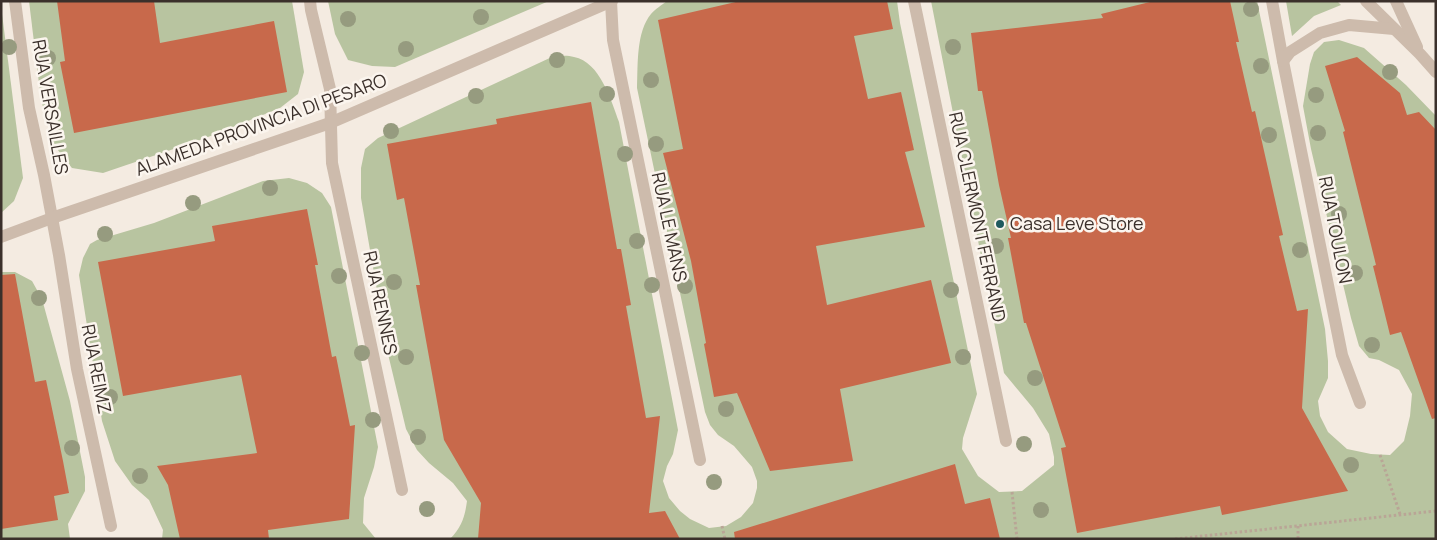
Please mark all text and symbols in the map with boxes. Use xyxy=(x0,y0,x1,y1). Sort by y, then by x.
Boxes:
street label: RUA VERSAILLES xyxy=(27,37,75,176)
street label: ALAMEDA PROVINCIA DI PESARO xyxy=(132,67,390,181)
street label: RUA CLERMONT FERRAND xyxy=(944,110,1012,324)
street label: RUA LE MANS xyxy=(647,170,693,284)
street label: RUA TOULON xyxy=(1314,174,1358,286)
place label: Casa Leve Store xyxy=(1010,211,1144,235)
marker: Casa Leve Store xyxy=(994,218,1006,230)
street label: RUA RENNES xyxy=(358,249,404,357)
street label: RUA REIMZ xyxy=(77,322,117,415)

